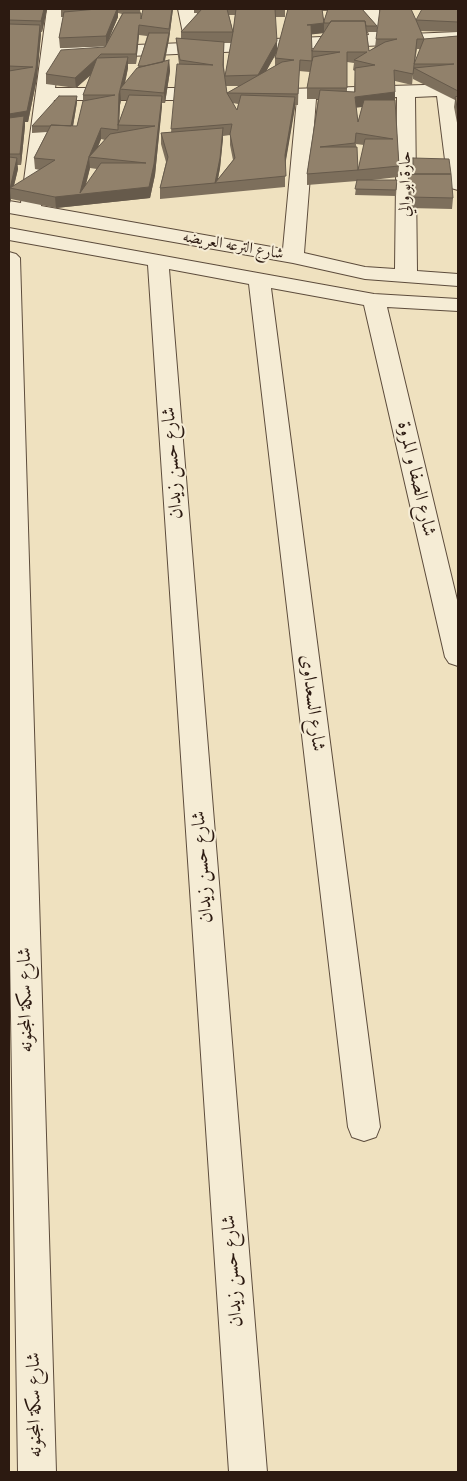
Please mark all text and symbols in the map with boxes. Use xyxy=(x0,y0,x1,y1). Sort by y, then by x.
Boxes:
street label: حارة ابو والي xyxy=(396,151,416,217)
street label: شارع الترعه العريضه xyxy=(181,228,285,264)
street label: شارع حسن زيدان xyxy=(158,406,188,520)
street label: شارع الصفا و المروة xyxy=(392,419,440,539)
street label: شارع السعداوى xyxy=(295,653,329,753)
street label: شارع حسن زيدان xyxy=(188,810,218,924)
street label: شارع سكة المجنونه xyxy=(14,947,38,1053)
street label: شارع حسن زيدان xyxy=(218,1214,248,1328)
street label: شارع سكة المجنونه xyxy=(23,1352,47,1458)

